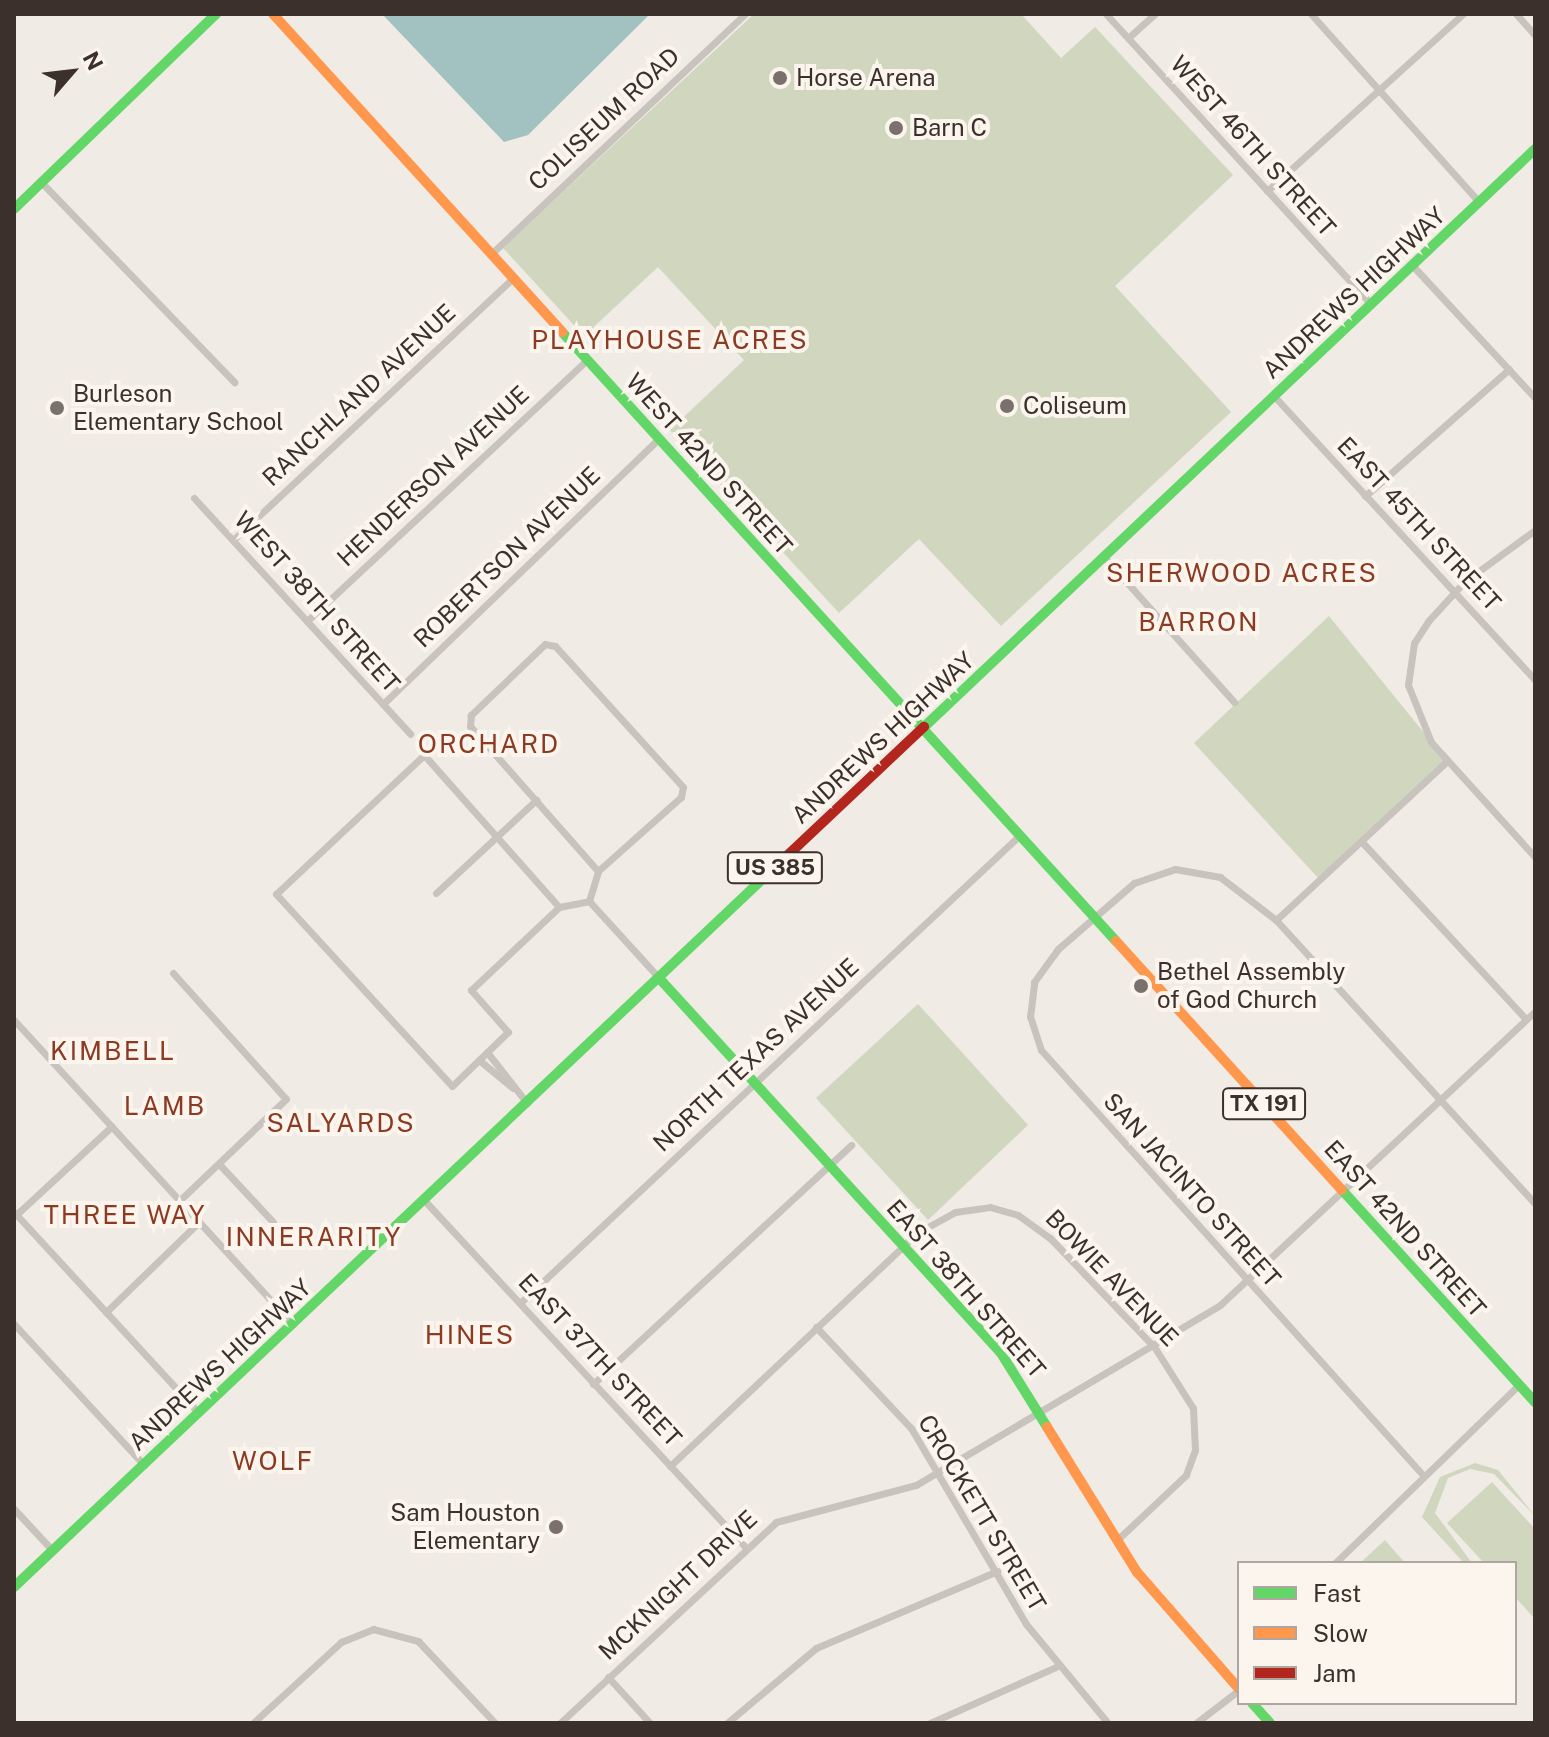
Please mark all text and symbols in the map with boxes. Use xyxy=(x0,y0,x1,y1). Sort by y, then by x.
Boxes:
north arrow xyxy=(32,32,112,112)
street label: COLISEUM ROAD xyxy=(522,42,686,196)
text: N xyxy=(78,47,109,74)
street label: WEST 46TH STREET xyxy=(1164,50,1342,242)
place label: Horse Arena xyxy=(796,64,936,92)
marker: Horse Arena xyxy=(771,69,789,87)
place label: Barn C xyxy=(912,114,987,142)
marker: Barn C xyxy=(887,119,905,137)
street label: ANDREWS HIGHWAY xyxy=(1257,201,1451,385)
street label: RANCHLAND AVENUE xyxy=(257,298,461,492)
district label: PLAYHOUSE ACRES xyxy=(531,324,809,356)
street label: WEST 42ND STREET xyxy=(620,367,798,561)
place label: Burleson Elementary School xyxy=(73,380,284,436)
street label: HENDERSON AVENUE xyxy=(331,380,535,572)
place label: Coliseum xyxy=(1023,392,1127,420)
marker: Coliseum xyxy=(998,397,1016,415)
marker: Burleson Elementary School xyxy=(48,399,66,417)
street label: EAST 45TH STREET xyxy=(1331,431,1507,617)
street label: ROBERTSON AVENUE xyxy=(408,461,606,653)
street label: WEST 38TH STREET xyxy=(228,506,406,698)
district label: SHERWOOD ACRES xyxy=(1106,557,1378,589)
district label: BARRON xyxy=(1138,606,1260,638)
street label: ANDREWS HIGHWAY xyxy=(786,646,980,830)
district label: ORCHARD xyxy=(418,728,560,760)
road number: US 385 xyxy=(725,850,825,886)
street label: NORTH TEXAS AVENUE xyxy=(647,952,865,1158)
place label: Bethel Assembly of God Church xyxy=(1157,958,1345,1014)
marker: Bethel Assembly of God Church xyxy=(1132,977,1150,995)
district label: KIMBELL xyxy=(50,1035,176,1067)
road number: TX 191 xyxy=(1222,1086,1306,1122)
street label: SAN JACINTO STREET xyxy=(1097,1087,1287,1293)
district label: LAMB xyxy=(124,1090,206,1122)
district label: SALYARDS xyxy=(266,1107,416,1139)
street label: EAST 42ND STREET xyxy=(1318,1135,1492,1323)
street label: EAST 38TH STREET xyxy=(881,1194,1051,1384)
district label: THREE WAY xyxy=(43,1199,207,1231)
street label: BOWIE AVENUE xyxy=(1040,1204,1184,1352)
district label: INNERARITY xyxy=(226,1221,402,1253)
street label: EAST 37TH STREET xyxy=(513,1268,687,1452)
street label: ANDREWS HIGHWAY xyxy=(123,1273,317,1457)
district label: HINES xyxy=(425,1319,515,1351)
street label: CROCKETT STREET xyxy=(912,1410,1052,1616)
district label: WOLF xyxy=(232,1445,314,1477)
place label: Sam Houston Elementary xyxy=(390,1499,540,1555)
street label: MCKNIGHT DRIVE xyxy=(593,1504,763,1666)
marker: Sam Houston Elementary xyxy=(547,1518,565,1536)
legend xyxy=(1237,1561,1517,1705)
text: Fast xyxy=(1313,1579,1361,1607)
text: Slow xyxy=(1313,1619,1368,1647)
text: Jam xyxy=(1313,1659,1356,1687)

